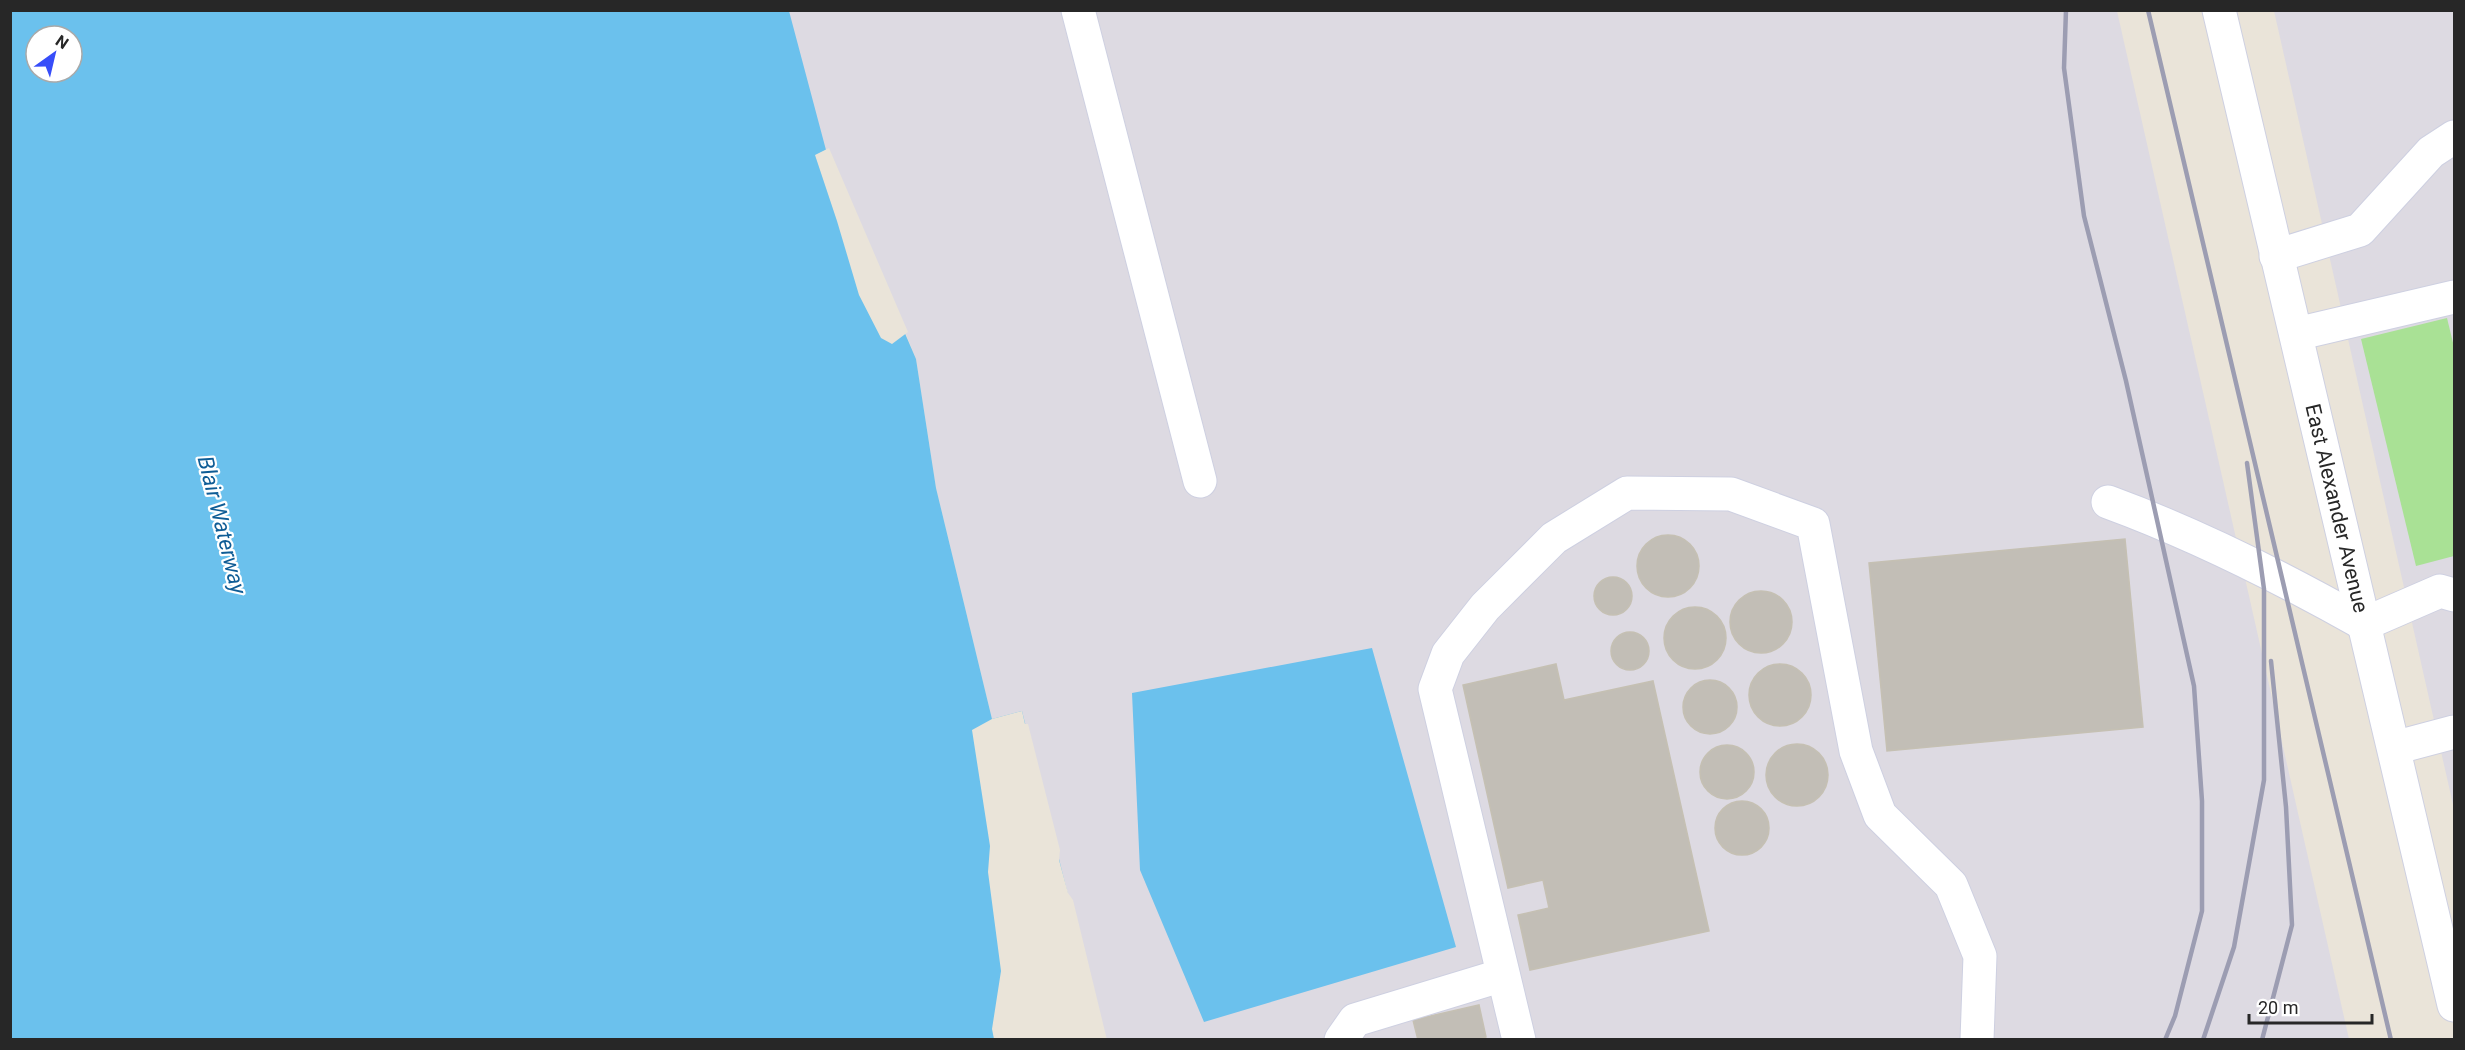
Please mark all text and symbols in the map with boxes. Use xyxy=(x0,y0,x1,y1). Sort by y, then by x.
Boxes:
north arrow xyxy=(24,24,84,84)
text: N xyxy=(52,31,72,53)
street label: East Alexander Avenue xyxy=(2300,402,2373,615)
water label: Blair Waterway xyxy=(193,453,251,597)
scale bar xyxy=(2249,987,2372,1025)
text: 20 m xyxy=(2258,997,2298,1018)

